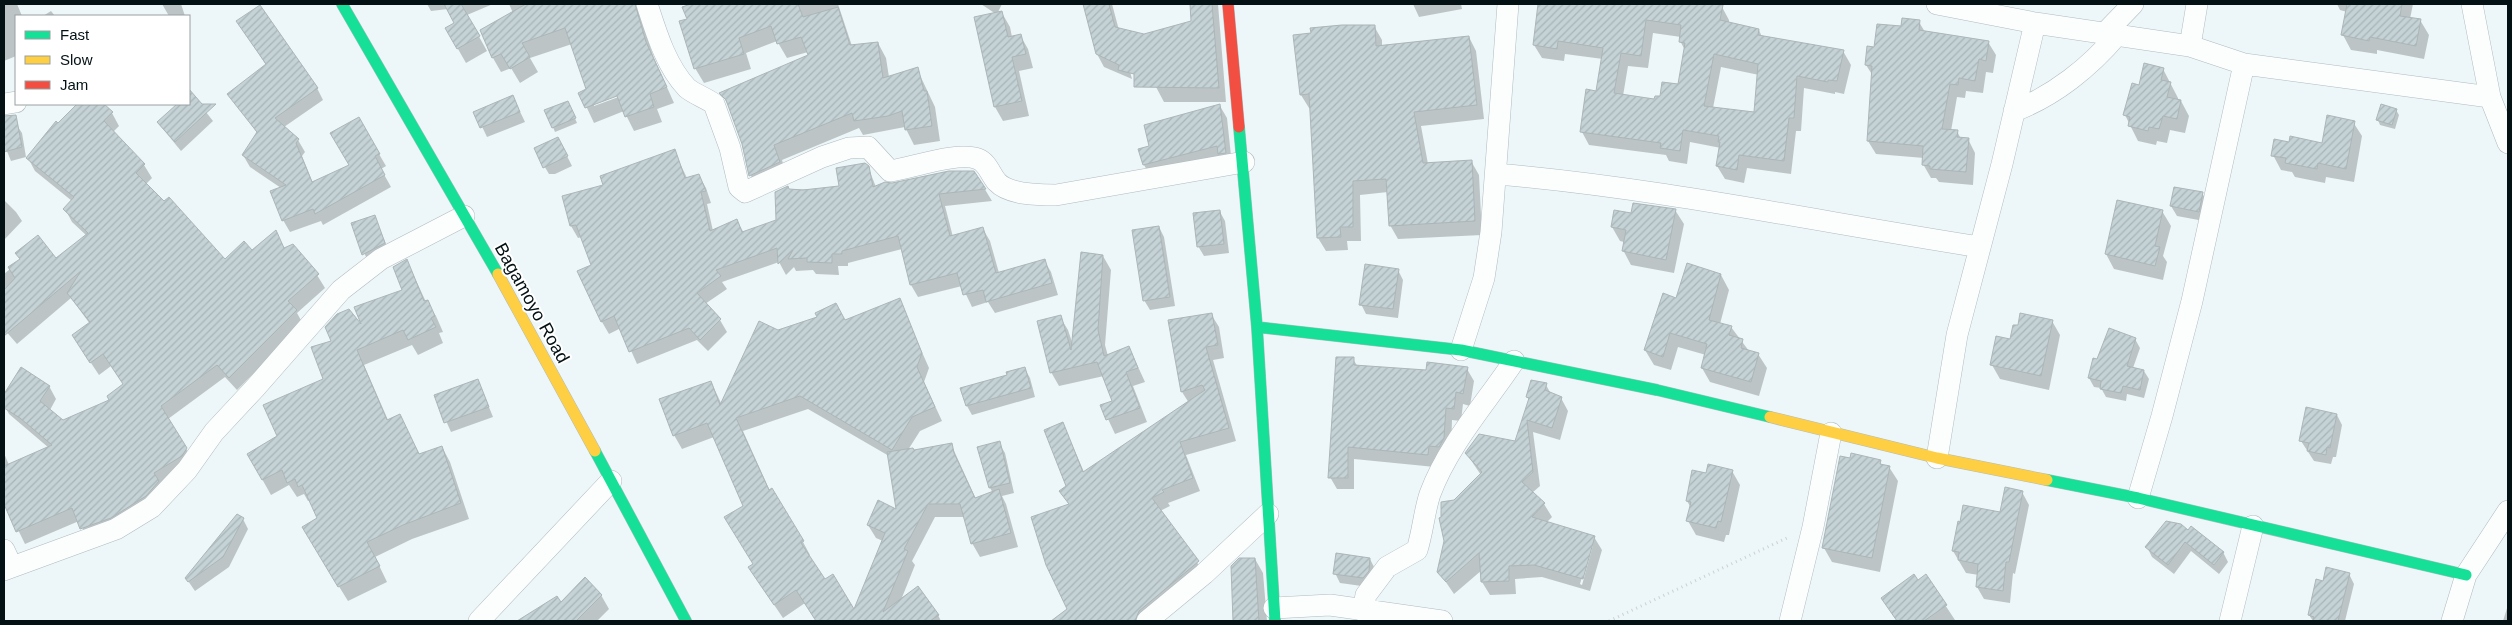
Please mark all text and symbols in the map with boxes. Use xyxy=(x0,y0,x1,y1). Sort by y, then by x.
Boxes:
legend xyxy=(15,15,190,105)
text: Fast xyxy=(60,26,90,43)
text: Slow xyxy=(60,51,93,68)
text: Jam xyxy=(60,76,88,93)
street label: Bagamoyo Road xyxy=(491,240,573,366)

